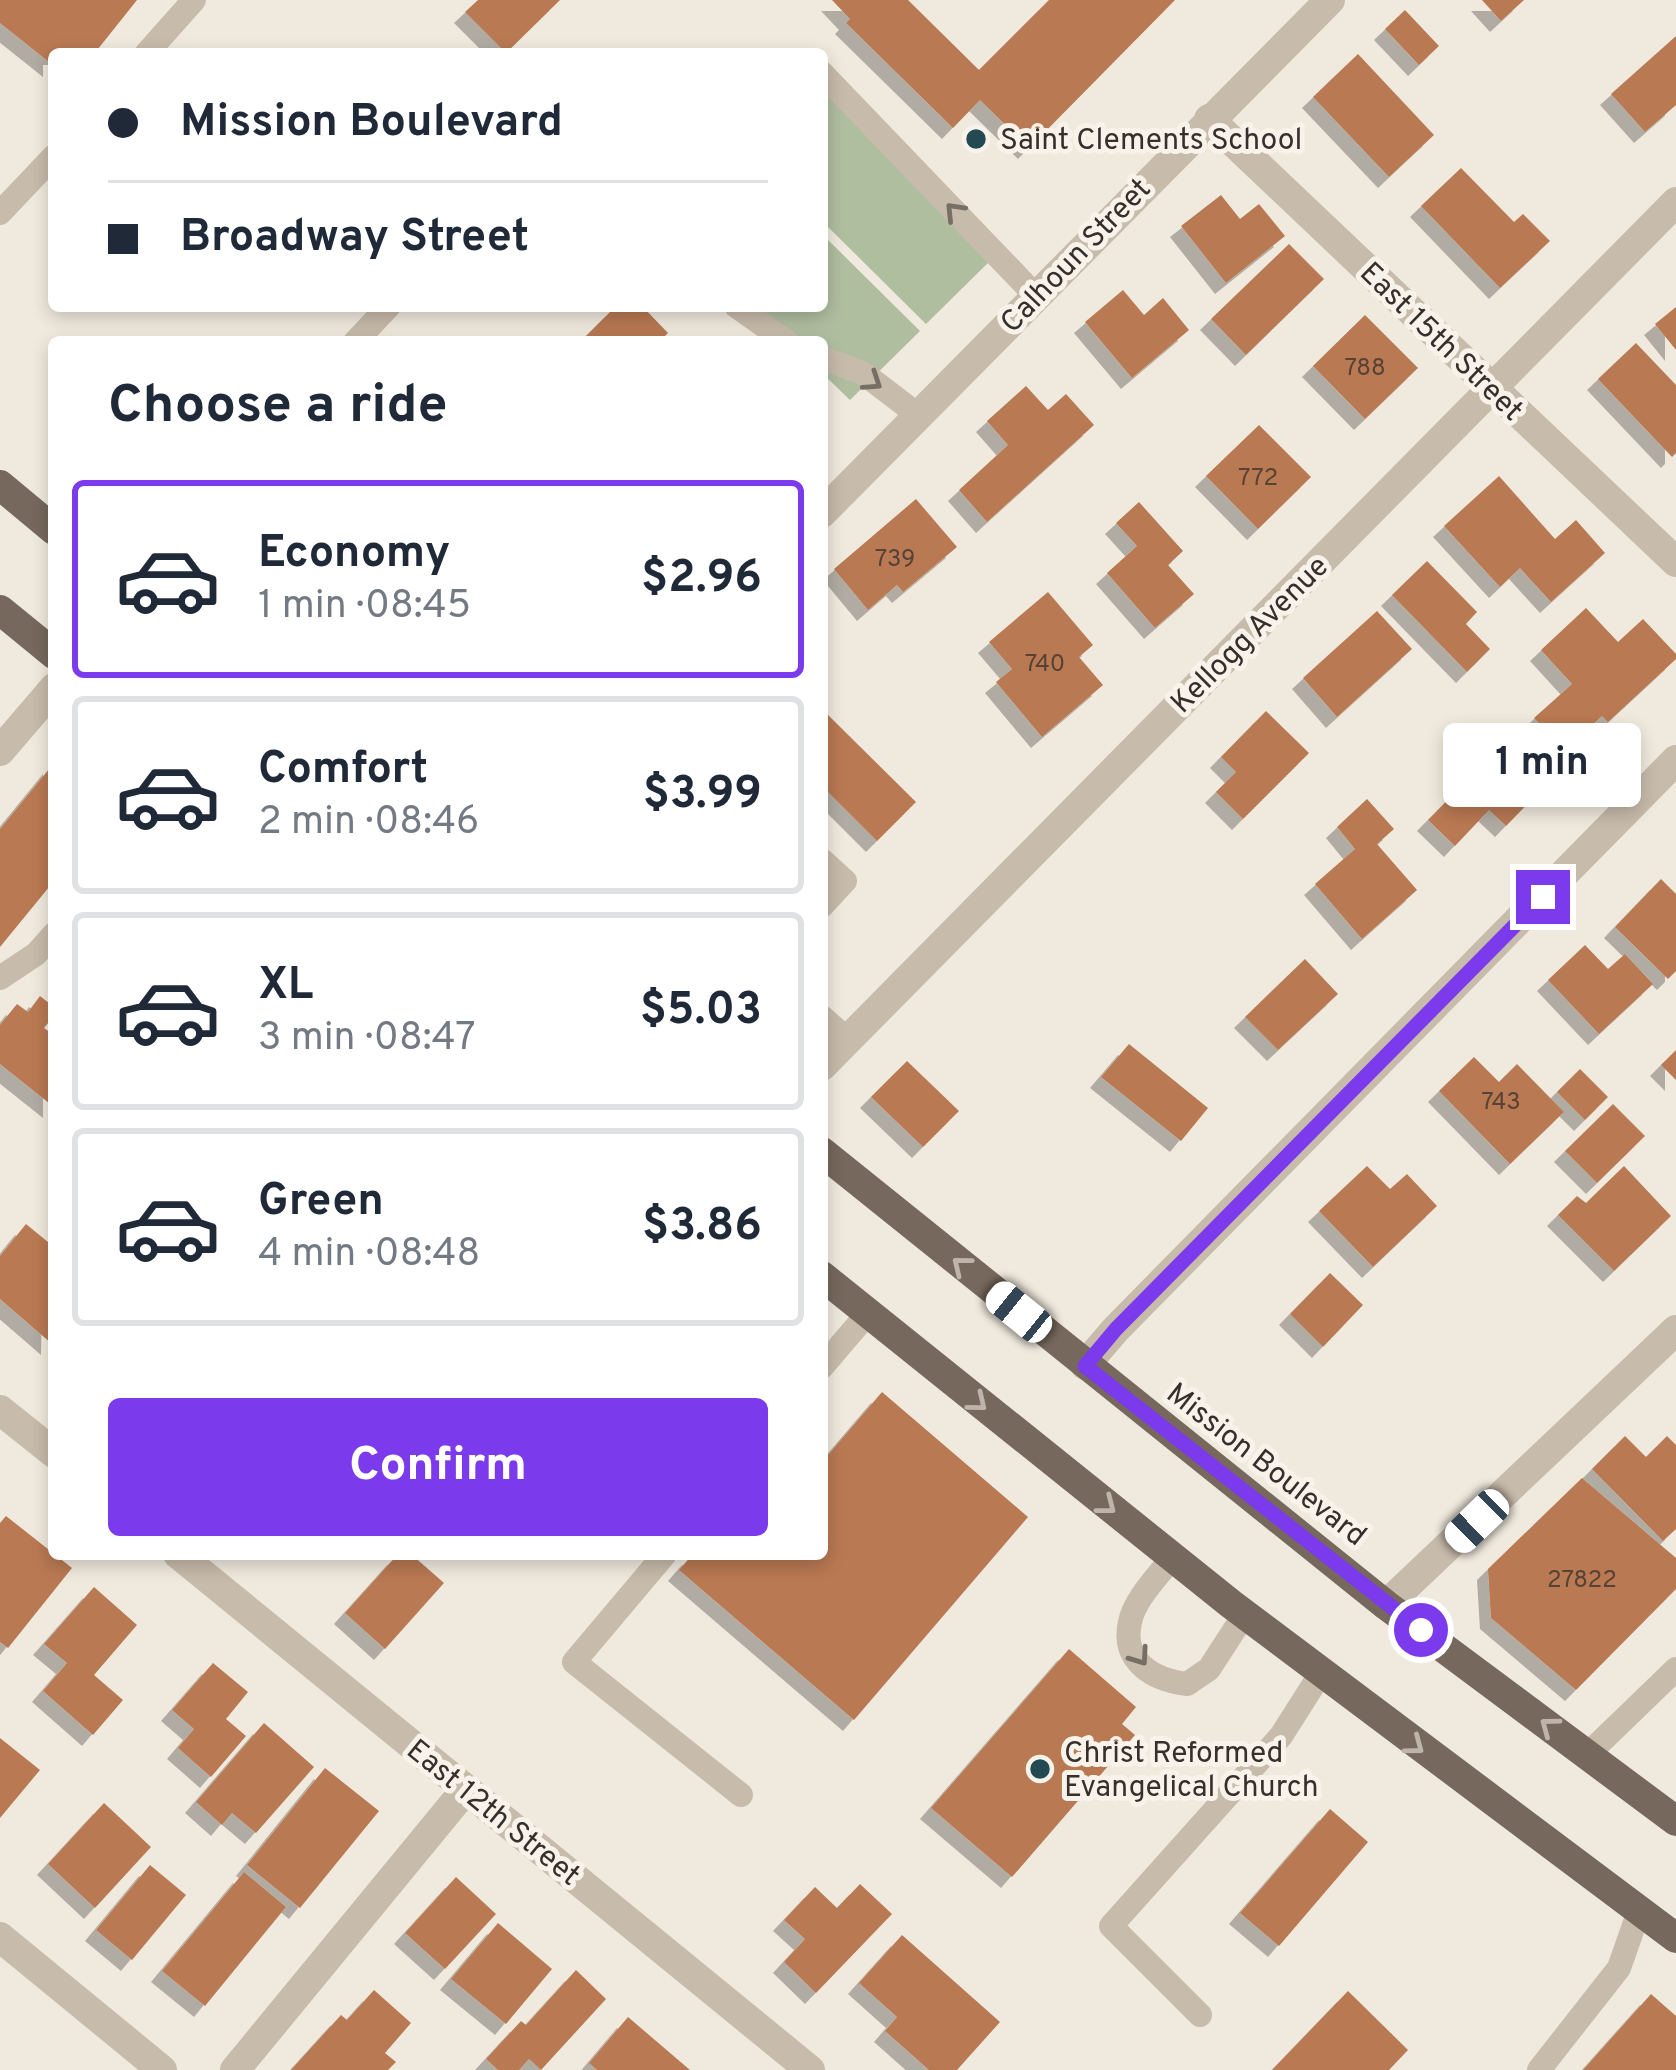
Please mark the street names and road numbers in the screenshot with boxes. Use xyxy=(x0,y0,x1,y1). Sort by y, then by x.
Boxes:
street label: Calhoun Street xyxy=(994,172,1160,342)
street label: East 15th Street xyxy=(1351,256,1530,430)
street label: Kellogg Avenue xyxy=(1164,549,1337,722)
street label: Mission Boulevard xyxy=(1158,1376,1373,1556)
street label: East 12th Street xyxy=(398,1733,587,1895)

